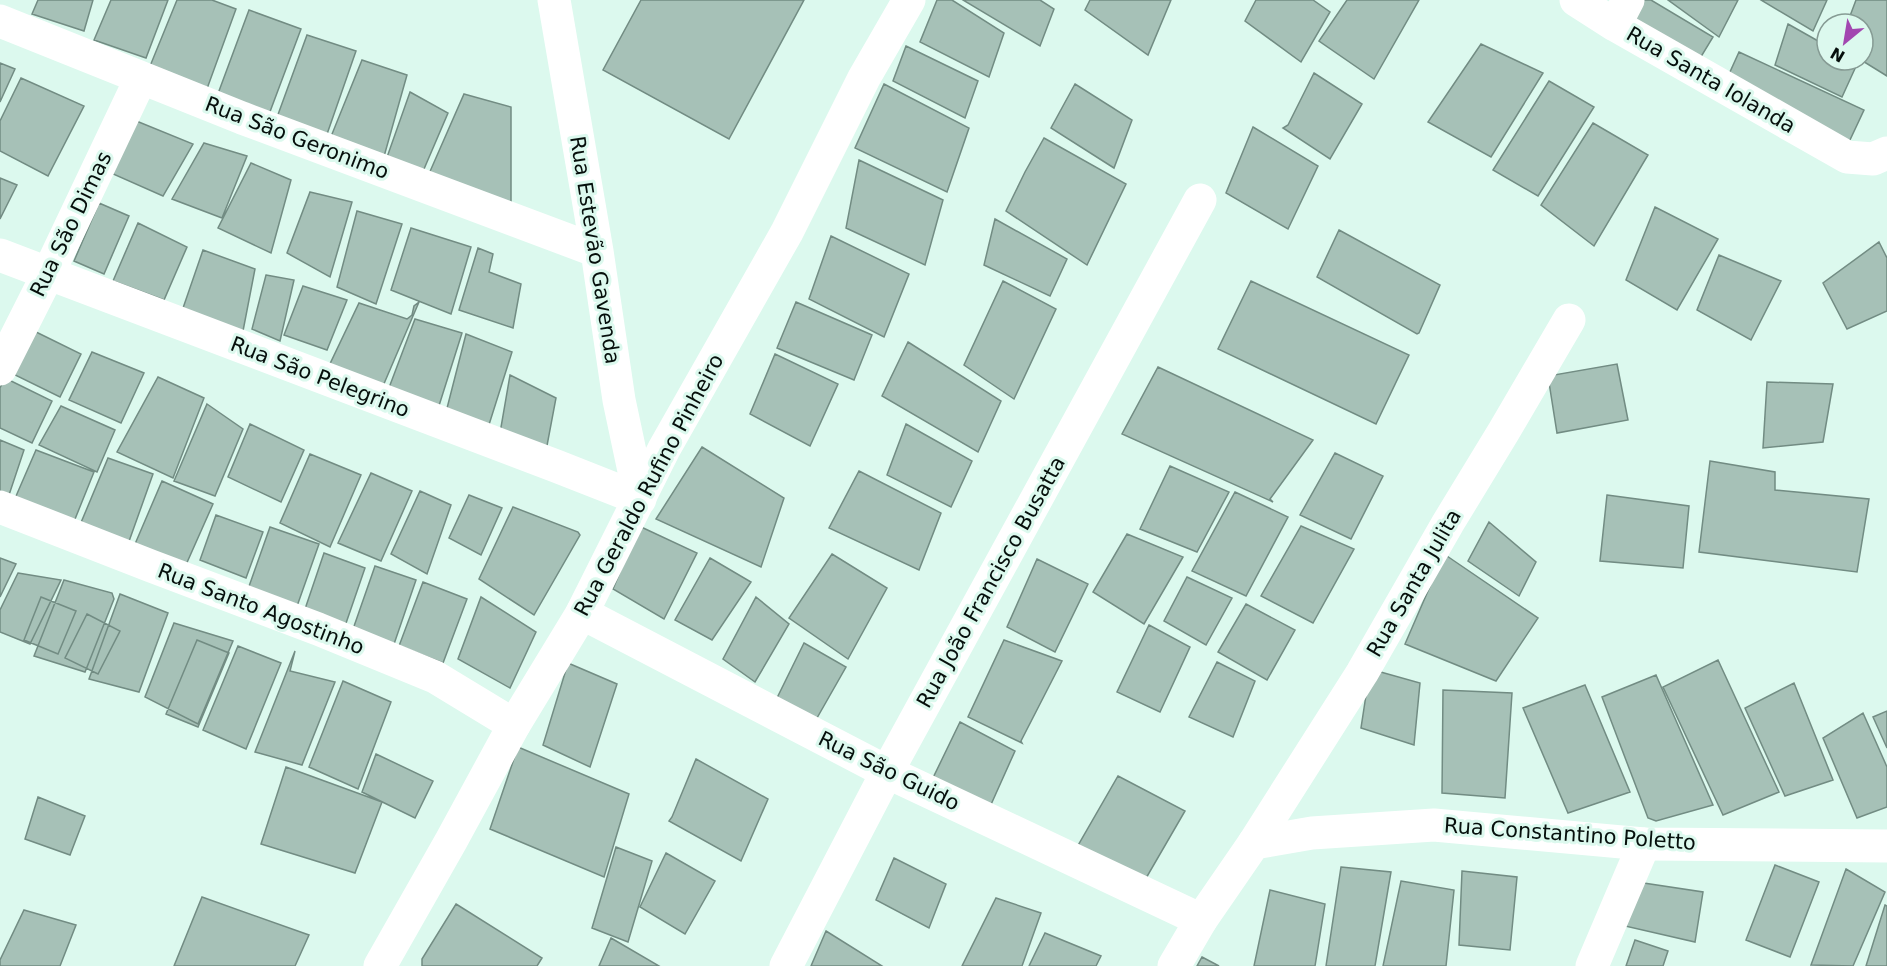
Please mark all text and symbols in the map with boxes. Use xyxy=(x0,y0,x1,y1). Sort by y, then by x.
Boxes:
north arrow xyxy=(1815,12,1875,72)
street label: Rua Santa Iolanda xyxy=(1622,22,1800,138)
text: N xyxy=(1827,43,1848,66)
street label: Rua São Geronimo xyxy=(202,92,392,184)
street label: Rua Estevão Gavenda xyxy=(565,134,625,366)
street label: Rua São Dimas xyxy=(25,148,117,300)
street label: Rua São Pelegrino xyxy=(227,332,413,422)
street label: Rua Geraldo Rufino Pinheiro xyxy=(570,350,728,620)
street label: Rua João Francisco Busatta xyxy=(912,452,1070,712)
street label: Rua Santa Julita xyxy=(1362,505,1466,661)
street label: Rua Santo Agostinho xyxy=(155,559,367,659)
street label: Rua São Guido xyxy=(815,726,963,816)
street label: Rua Constantino Poletto xyxy=(1443,813,1697,855)

